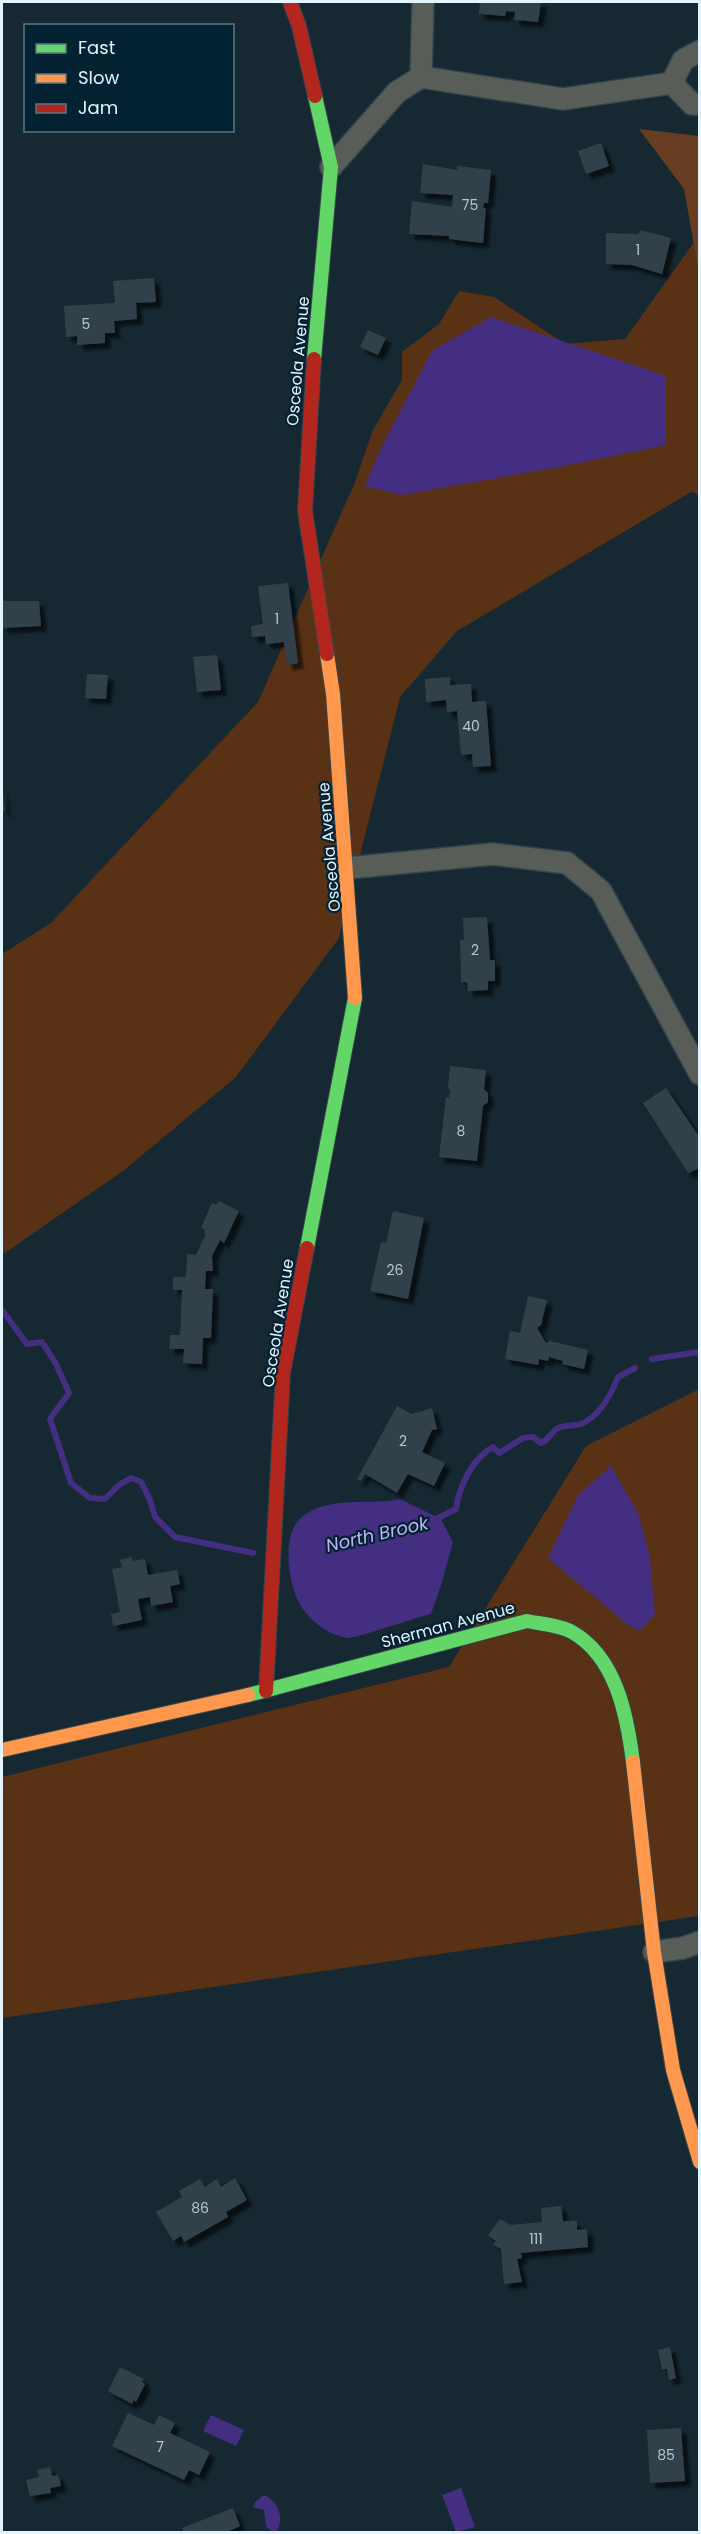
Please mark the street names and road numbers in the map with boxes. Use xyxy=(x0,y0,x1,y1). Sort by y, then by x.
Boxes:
street label: Osceola Avenue xyxy=(281,295,315,427)
street label: Osceola Avenue xyxy=(312,781,346,913)
street label: Osceola Avenue xyxy=(256,1257,300,1389)
street label: Sherman Avenue xyxy=(379,1596,517,1654)

